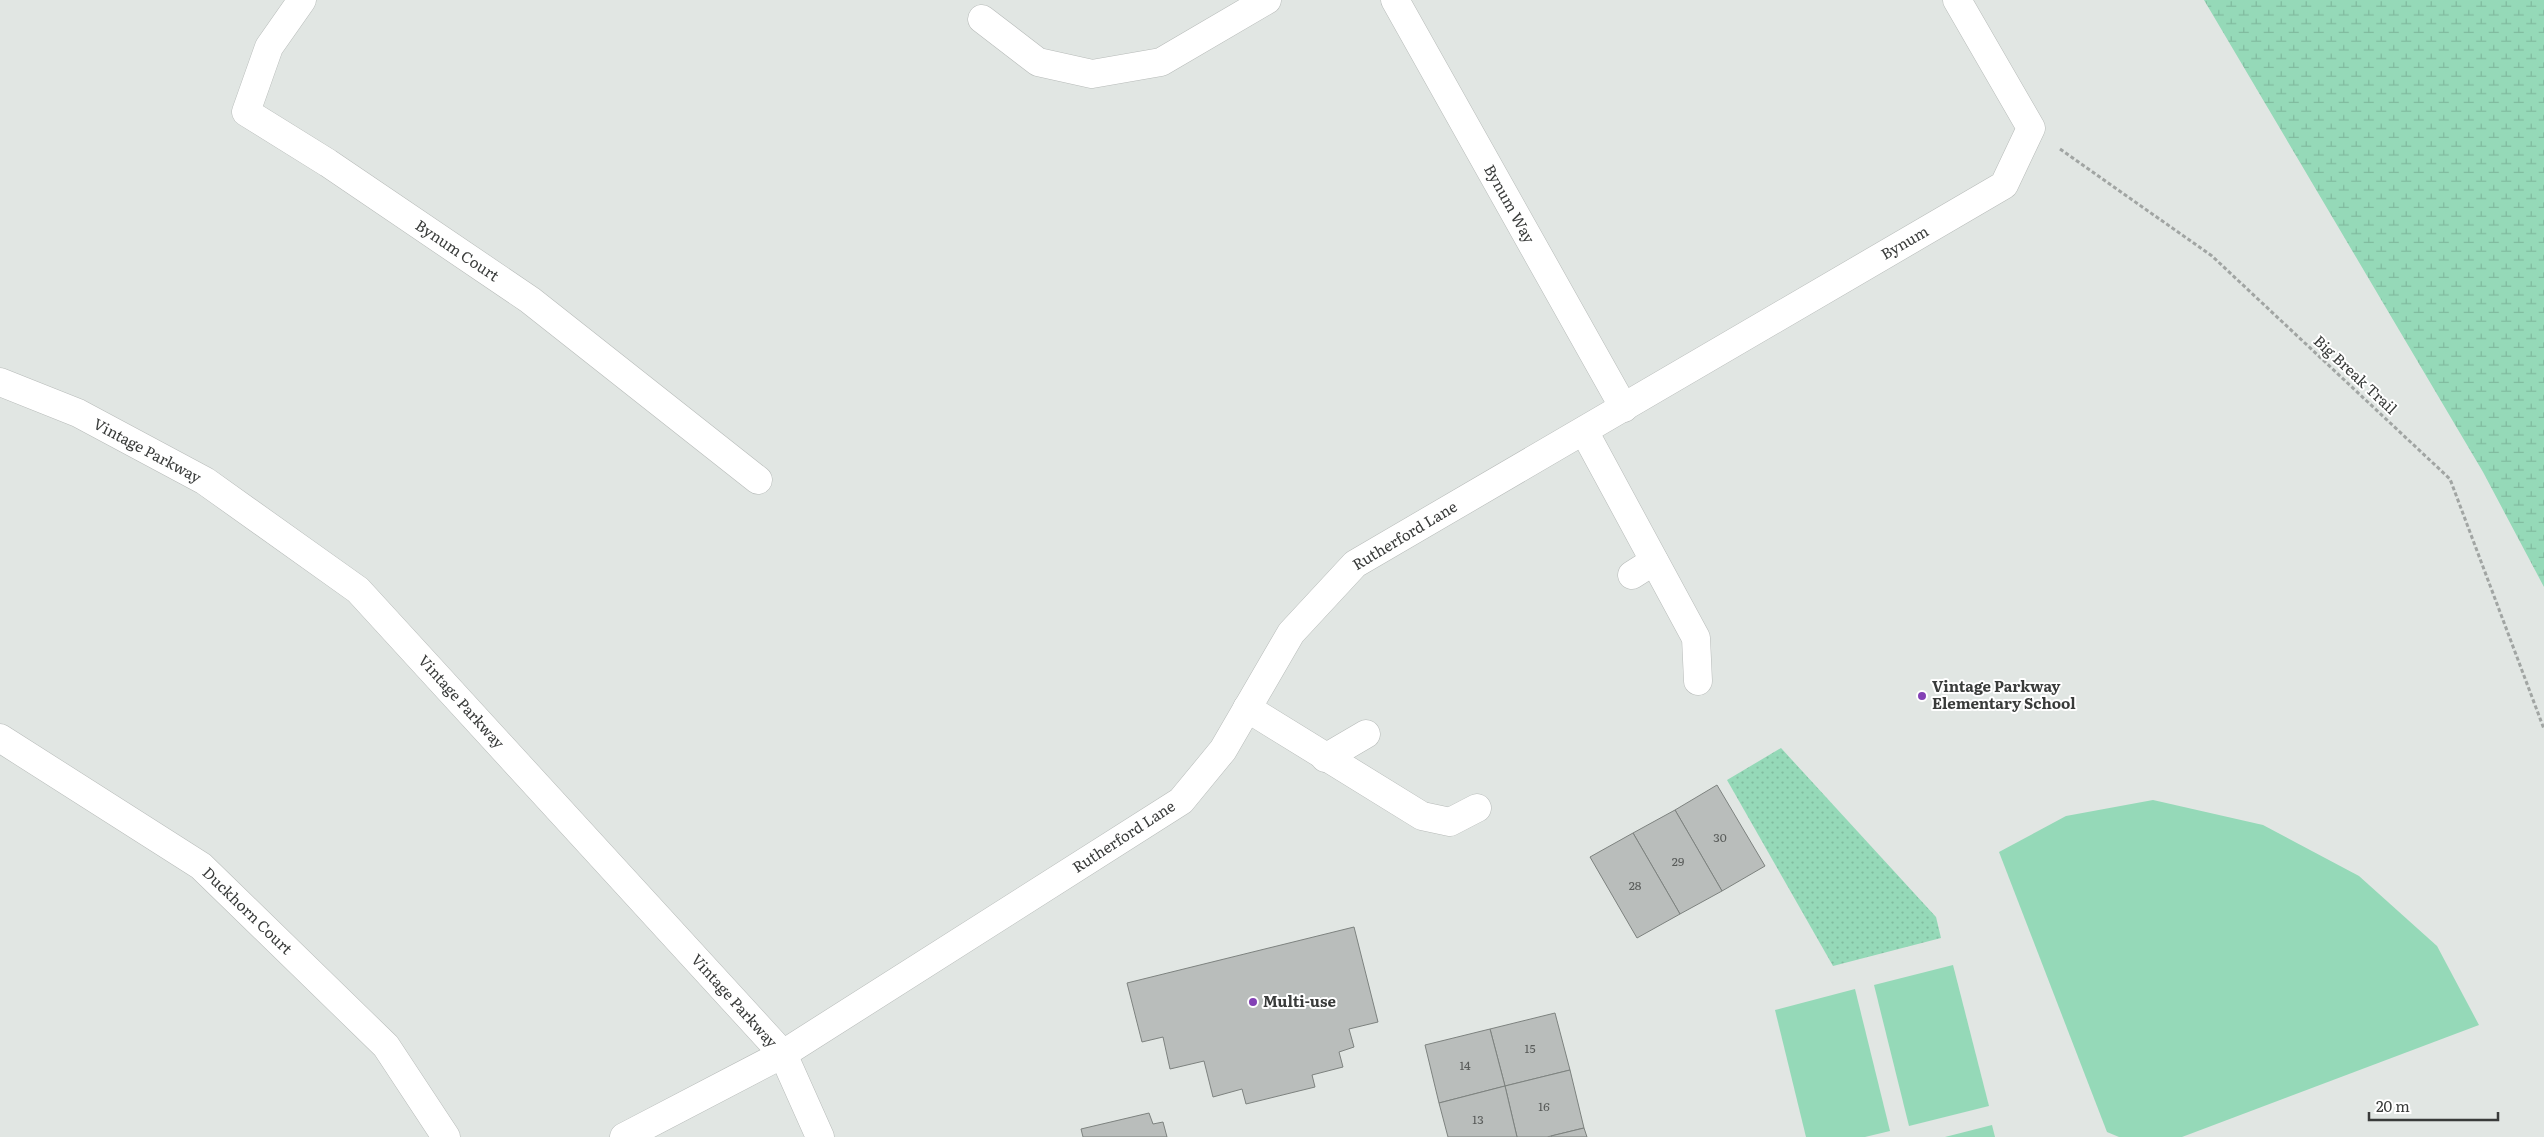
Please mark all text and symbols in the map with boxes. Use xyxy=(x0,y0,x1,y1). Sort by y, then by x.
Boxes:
street label: Bynum Way xyxy=(1479,160,1542,247)
street label: Bynum Court xyxy=(411,213,504,286)
street label: Bynum xyxy=(1876,219,1933,265)
street label: Big Break Trail xyxy=(2309,329,2403,419)
street label: Vintage Parkway xyxy=(90,411,206,488)
street label: Rutherford Lane xyxy=(1348,494,1461,575)
street label: Vintage Parkway xyxy=(414,649,511,753)
place label: Vintage Parkway Elementary School xyxy=(1932,674,2076,714)
marker: Vintage Parkway Elementary School xyxy=(1916,690,1928,702)
street label: Rutherford Lane xyxy=(1067,794,1179,878)
house number: 30 xyxy=(1713,828,1727,846)
house number: 29 xyxy=(1672,852,1684,870)
street label: Duckhorn Court xyxy=(198,861,298,959)
house number: 28 xyxy=(1629,876,1642,894)
street label: Vintage Parkway xyxy=(687,948,784,1052)
place label: Multi-use xyxy=(1263,989,1336,1012)
marker: Multi-use xyxy=(1247,996,1259,1008)
house number: 15 xyxy=(1525,1039,1535,1057)
house number: 14 xyxy=(1459,1056,1471,1074)
scale bar xyxy=(2369,1090,2498,1122)
text: 20 m xyxy=(2376,1094,2410,1117)
house number: 16 xyxy=(1538,1097,1550,1115)
house number: 13 xyxy=(1472,1110,1484,1128)

